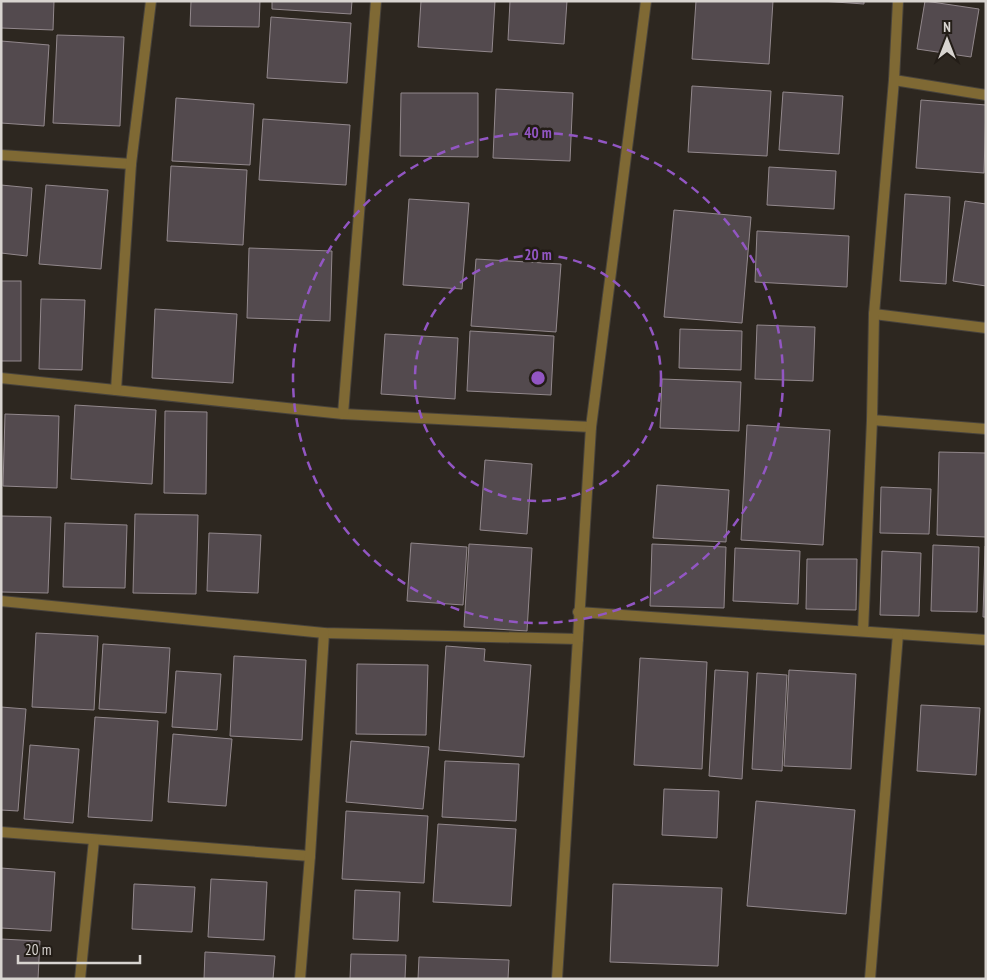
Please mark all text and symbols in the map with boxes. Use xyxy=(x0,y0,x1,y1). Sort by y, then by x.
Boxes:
north arrow xyxy=(922,15,972,65)
text: N xyxy=(943,18,951,36)
text: 40 m xyxy=(524,123,552,142)
text: 20 m xyxy=(524,245,552,264)
centre of rings xyxy=(529,369,547,387)
scale bar xyxy=(18,932,140,964)
text: 20 m xyxy=(25,940,51,959)

